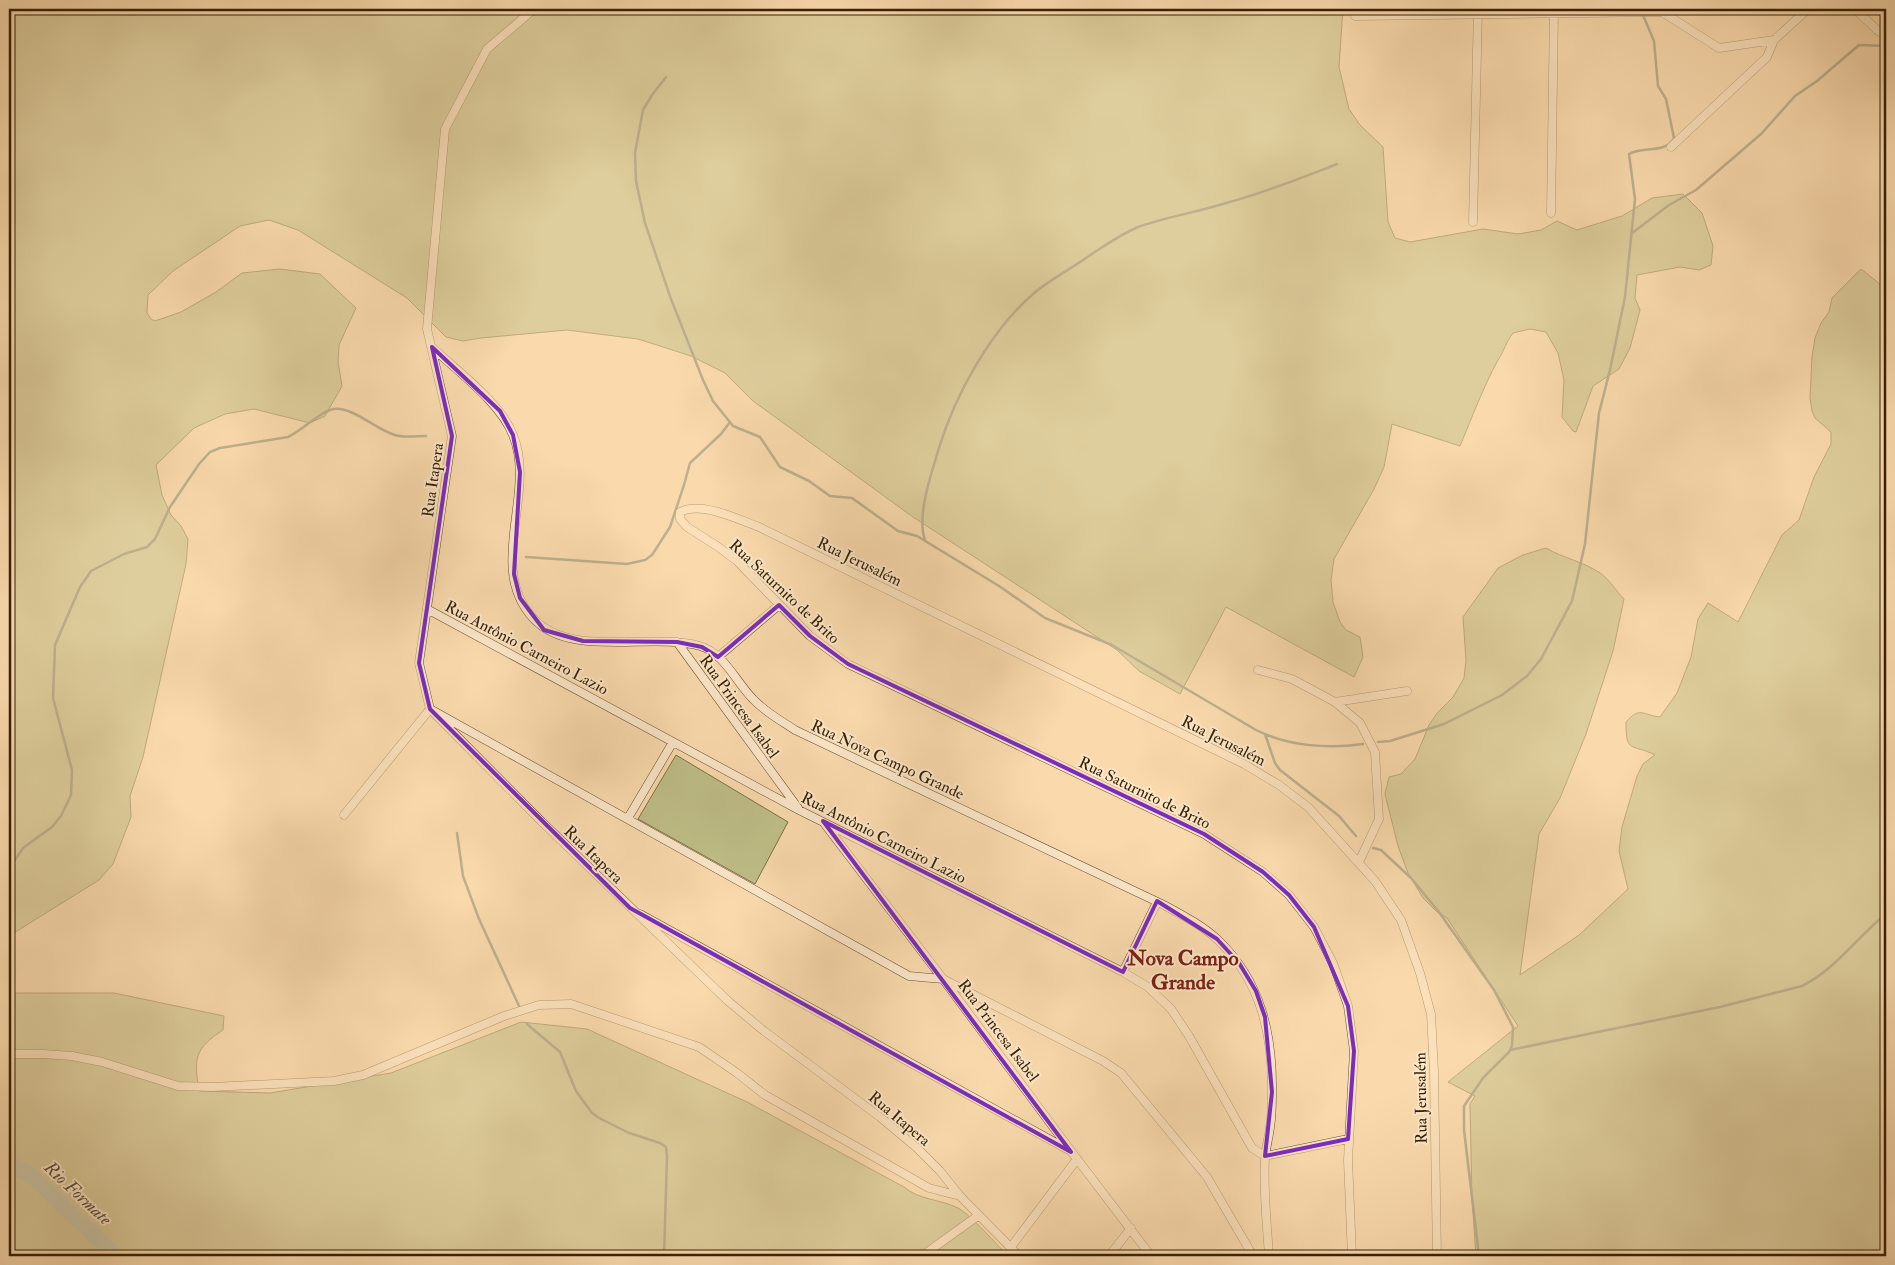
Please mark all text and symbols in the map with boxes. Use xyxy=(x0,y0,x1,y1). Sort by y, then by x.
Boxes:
street label: Rua Itapera xyxy=(418,441,449,519)
street label: Rua Jerusalém xyxy=(813,533,906,592)
street label: Rua Saturnito de Brito xyxy=(725,535,844,648)
street label: Rua Antônio Carneiro Lazio xyxy=(441,596,612,700)
street label: Rua Princesa Isabel xyxy=(695,651,783,762)
street label: Rua Jerusalém xyxy=(1178,711,1270,772)
street label: Rua Nova Campo Grande xyxy=(808,716,967,805)
street label: Rua Saturnito de Brito xyxy=(1075,752,1214,834)
street label: Rua Antônio Carneiro Lazio xyxy=(798,788,970,888)
street label: Rua Itapera xyxy=(559,822,627,889)
district label: Nova Campo Grande xyxy=(1126,945,1239,996)
street label: Rua Princesa Isabel xyxy=(953,976,1043,1086)
street label: Rua Jerusalém xyxy=(1410,1051,1433,1144)
street label: Rua Itapera xyxy=(864,1087,935,1152)
water label: Rio Formate xyxy=(38,1156,117,1231)

